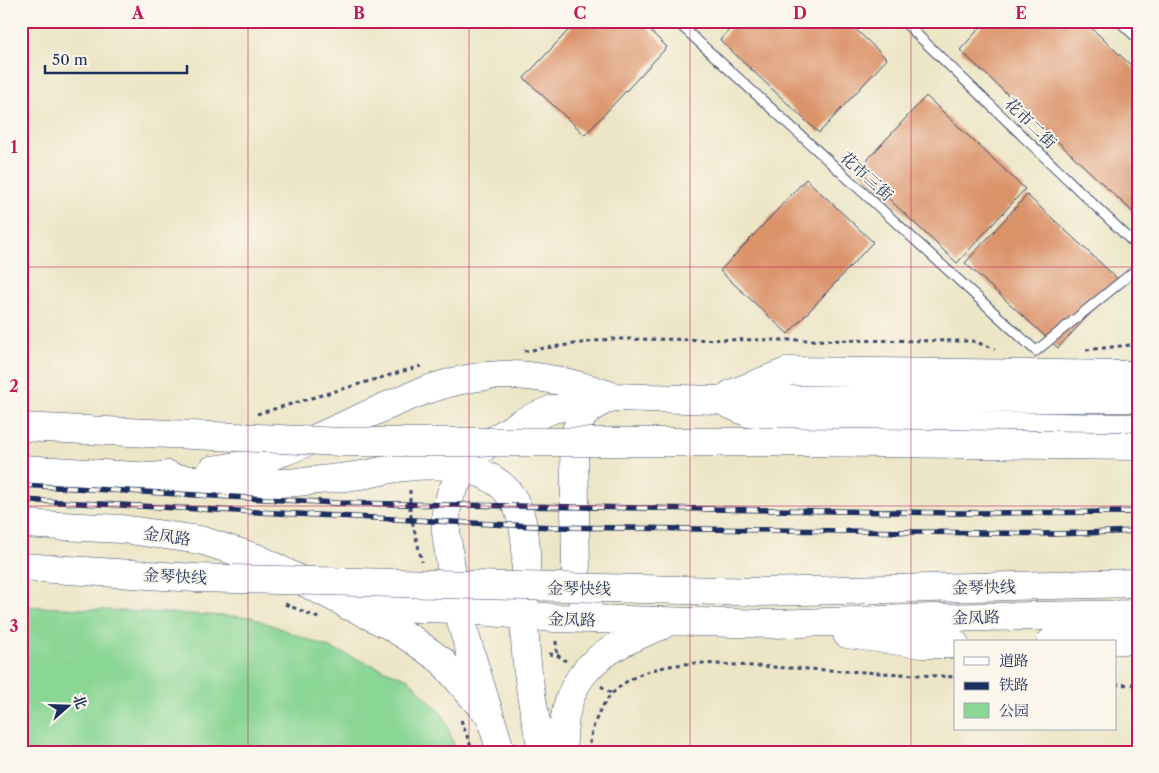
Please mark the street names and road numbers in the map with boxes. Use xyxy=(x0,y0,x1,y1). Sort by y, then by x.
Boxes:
street label: 花市二街 xyxy=(1001,94,1061,152)
street label: 花市三街 xyxy=(837,147,897,205)
street label: 金凤路 xyxy=(142,523,192,549)
street label: 金琴快线 xyxy=(143,564,207,588)
street label: 金琴快线 xyxy=(952,576,1016,598)
street label: 金琴快线 xyxy=(547,577,611,599)
street label: 金凤路 xyxy=(952,607,1000,627)
street label: 金凤路 xyxy=(548,608,596,630)

